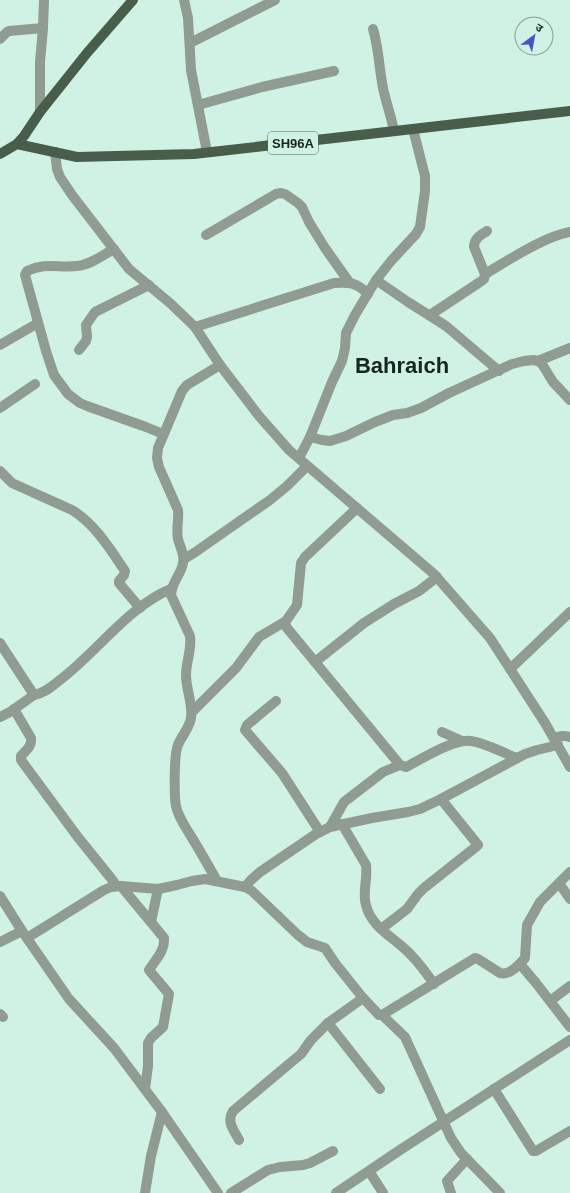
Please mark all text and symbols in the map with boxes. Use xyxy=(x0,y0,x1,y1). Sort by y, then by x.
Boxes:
north arrow xyxy=(514,16,554,56)
text: उ xyxy=(533,21,546,35)
road number: SH96A xyxy=(268,132,318,154)
district label: Bahraich xyxy=(355,353,449,378)

